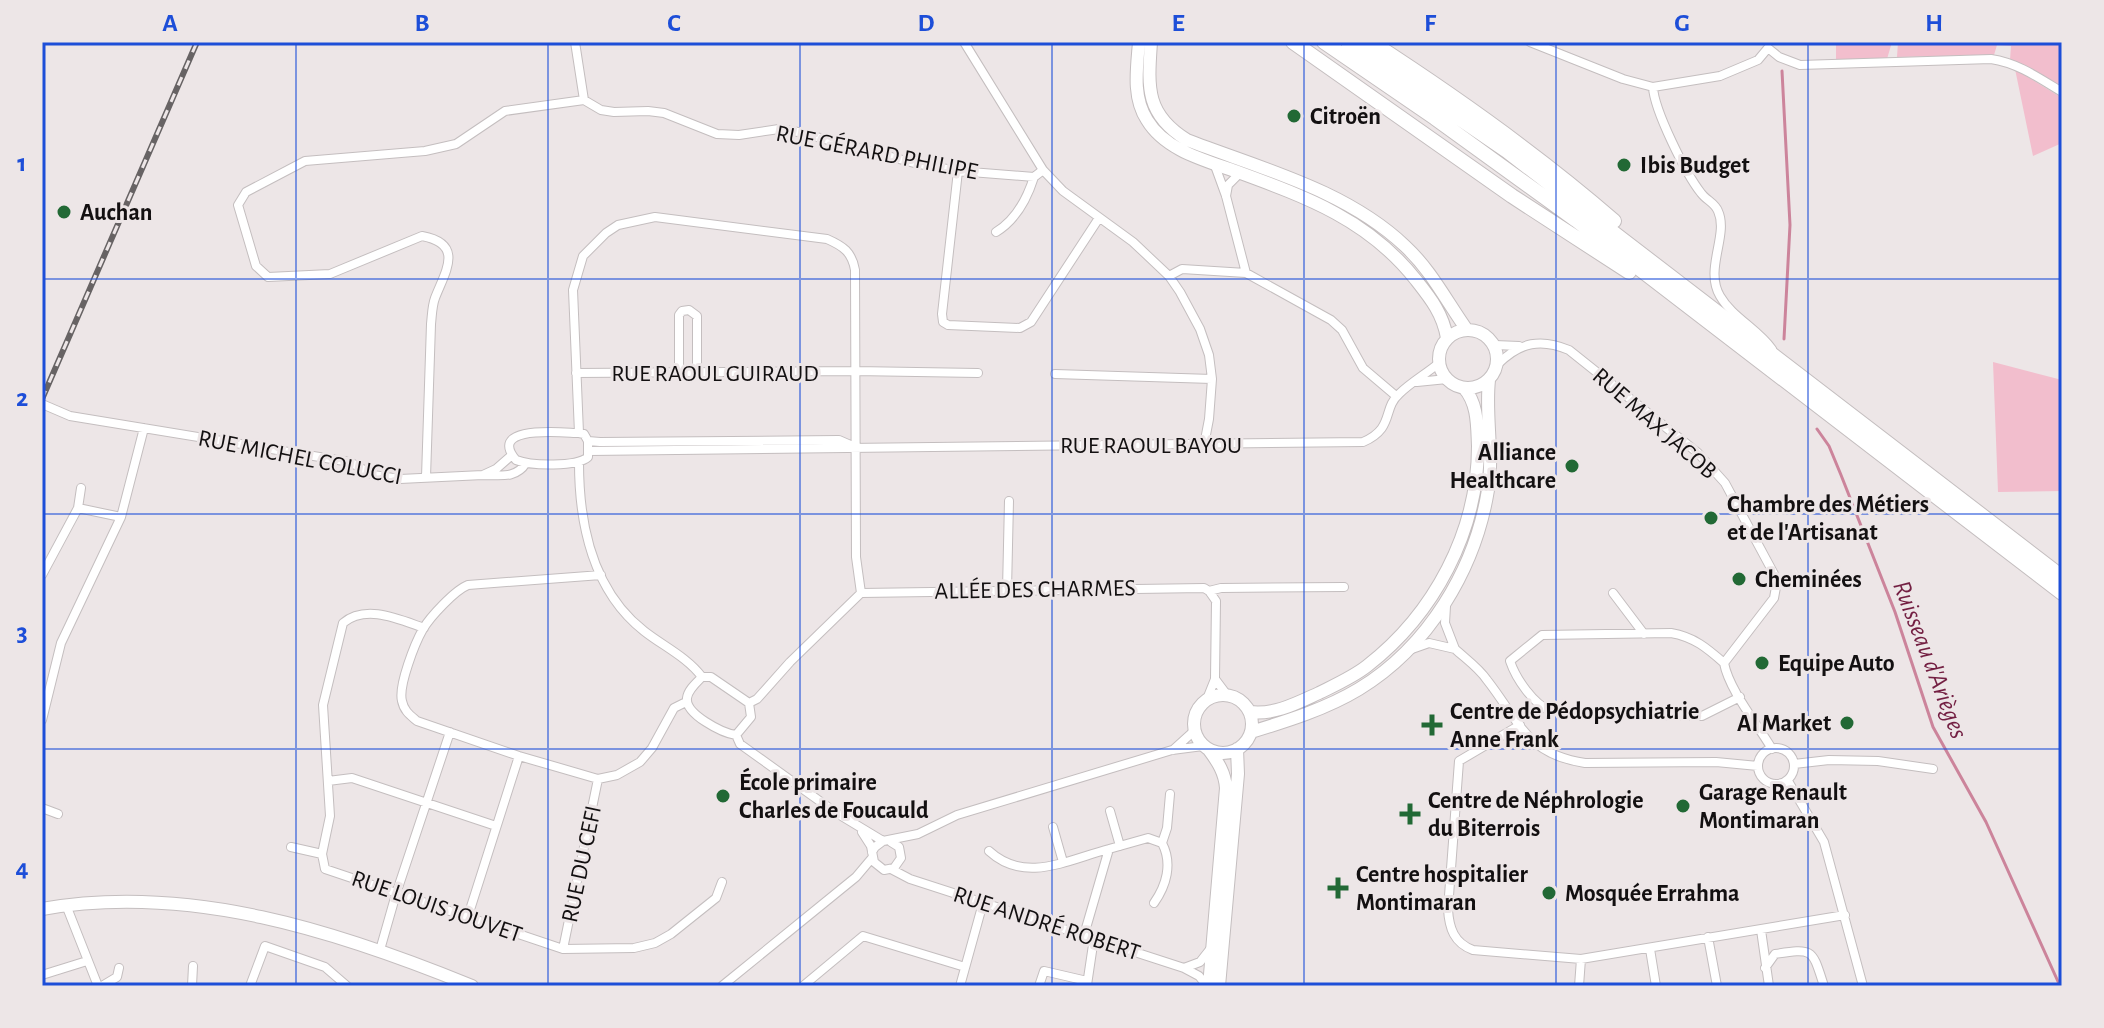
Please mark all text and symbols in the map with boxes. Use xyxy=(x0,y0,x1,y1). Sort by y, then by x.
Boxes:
text: A xyxy=(162,10,178,36)
text: B xyxy=(414,10,430,36)
text: C xyxy=(667,10,681,36)
text: D xyxy=(917,10,935,36)
text: E xyxy=(1171,10,1185,36)
text: F xyxy=(1424,10,1437,36)
text: G xyxy=(1674,10,1690,36)
text: H xyxy=(1925,10,1943,36)
place label: Citroën xyxy=(1310,105,1381,129)
marker: Citroën xyxy=(1285,107,1303,125)
street label: RUE GÉRARD PHILIPE xyxy=(774,120,981,184)
text: 1 xyxy=(17,150,27,176)
place label: Ibis Budget xyxy=(1640,154,1750,178)
marker: Ibis Budget xyxy=(1615,156,1633,174)
place label: Auchan xyxy=(80,201,152,225)
marker: Auchan xyxy=(55,203,73,221)
street label: RUE RAOUL GUIRAUD xyxy=(611,362,819,386)
street label: RUE MAX JACOB xyxy=(1588,364,1721,484)
text: 2 xyxy=(16,385,28,411)
street label: RUE MICHEL COLUCCI xyxy=(196,426,404,489)
street label: RUE RAOUL BAYOU xyxy=(1060,434,1242,458)
place label: Alliance Healthcare xyxy=(1450,441,1556,493)
marker: Alliance Healthcare xyxy=(1563,457,1581,475)
place label: Chambre des Métiers et de l'Artisanat xyxy=(1727,493,1929,545)
marker: Chambre des Métiers et de l'Artisanat xyxy=(1702,509,1720,527)
place label: Cheminées xyxy=(1755,568,1862,592)
marker: Cheminées xyxy=(1730,570,1748,588)
street label: ALLÉE DES CHARMES xyxy=(934,574,1136,604)
water label: Ruisseau d'Arièges xyxy=(1888,577,1972,742)
text: 3 xyxy=(16,620,28,646)
place label: Equipe Auto xyxy=(1778,652,1895,676)
marker: Equipe Auto xyxy=(1753,654,1771,672)
place label: Centre de Pédopsychiatrie Anne Frank xyxy=(1450,700,1699,752)
place label: Al Market xyxy=(1737,712,1831,736)
marker: Centre de Pédopsychiatrie Anne Frank xyxy=(1421,714,1443,736)
marker: Al Market xyxy=(1838,714,1856,732)
place label: École primaire Charles de Foucauld xyxy=(739,767,929,823)
place label: Garage Renault Montimaran xyxy=(1699,781,1847,833)
marker: École primaire Charles de Foucauld xyxy=(714,787,732,805)
place label: Centre de Néphrologie du Biterrois xyxy=(1428,789,1644,841)
marker: Garage Renault Montimaran xyxy=(1674,797,1692,815)
marker: Centre de Néphrologie du Biterrois xyxy=(1399,803,1421,825)
street label: RUE DU CEFI xyxy=(558,804,606,925)
text: 4 xyxy=(15,855,29,881)
place label: Centre hospitalier Montimaran xyxy=(1356,863,1529,915)
street label: RUE LOUIS JOUVET xyxy=(348,867,525,947)
marker: Centre hospitalier Montimaran xyxy=(1327,877,1349,899)
street label: RUE ANDRÉ ROBERT xyxy=(950,881,1144,966)
place label: Mosquée Errahma xyxy=(1565,882,1740,906)
marker: Mosquée Errahma xyxy=(1540,884,1558,902)

